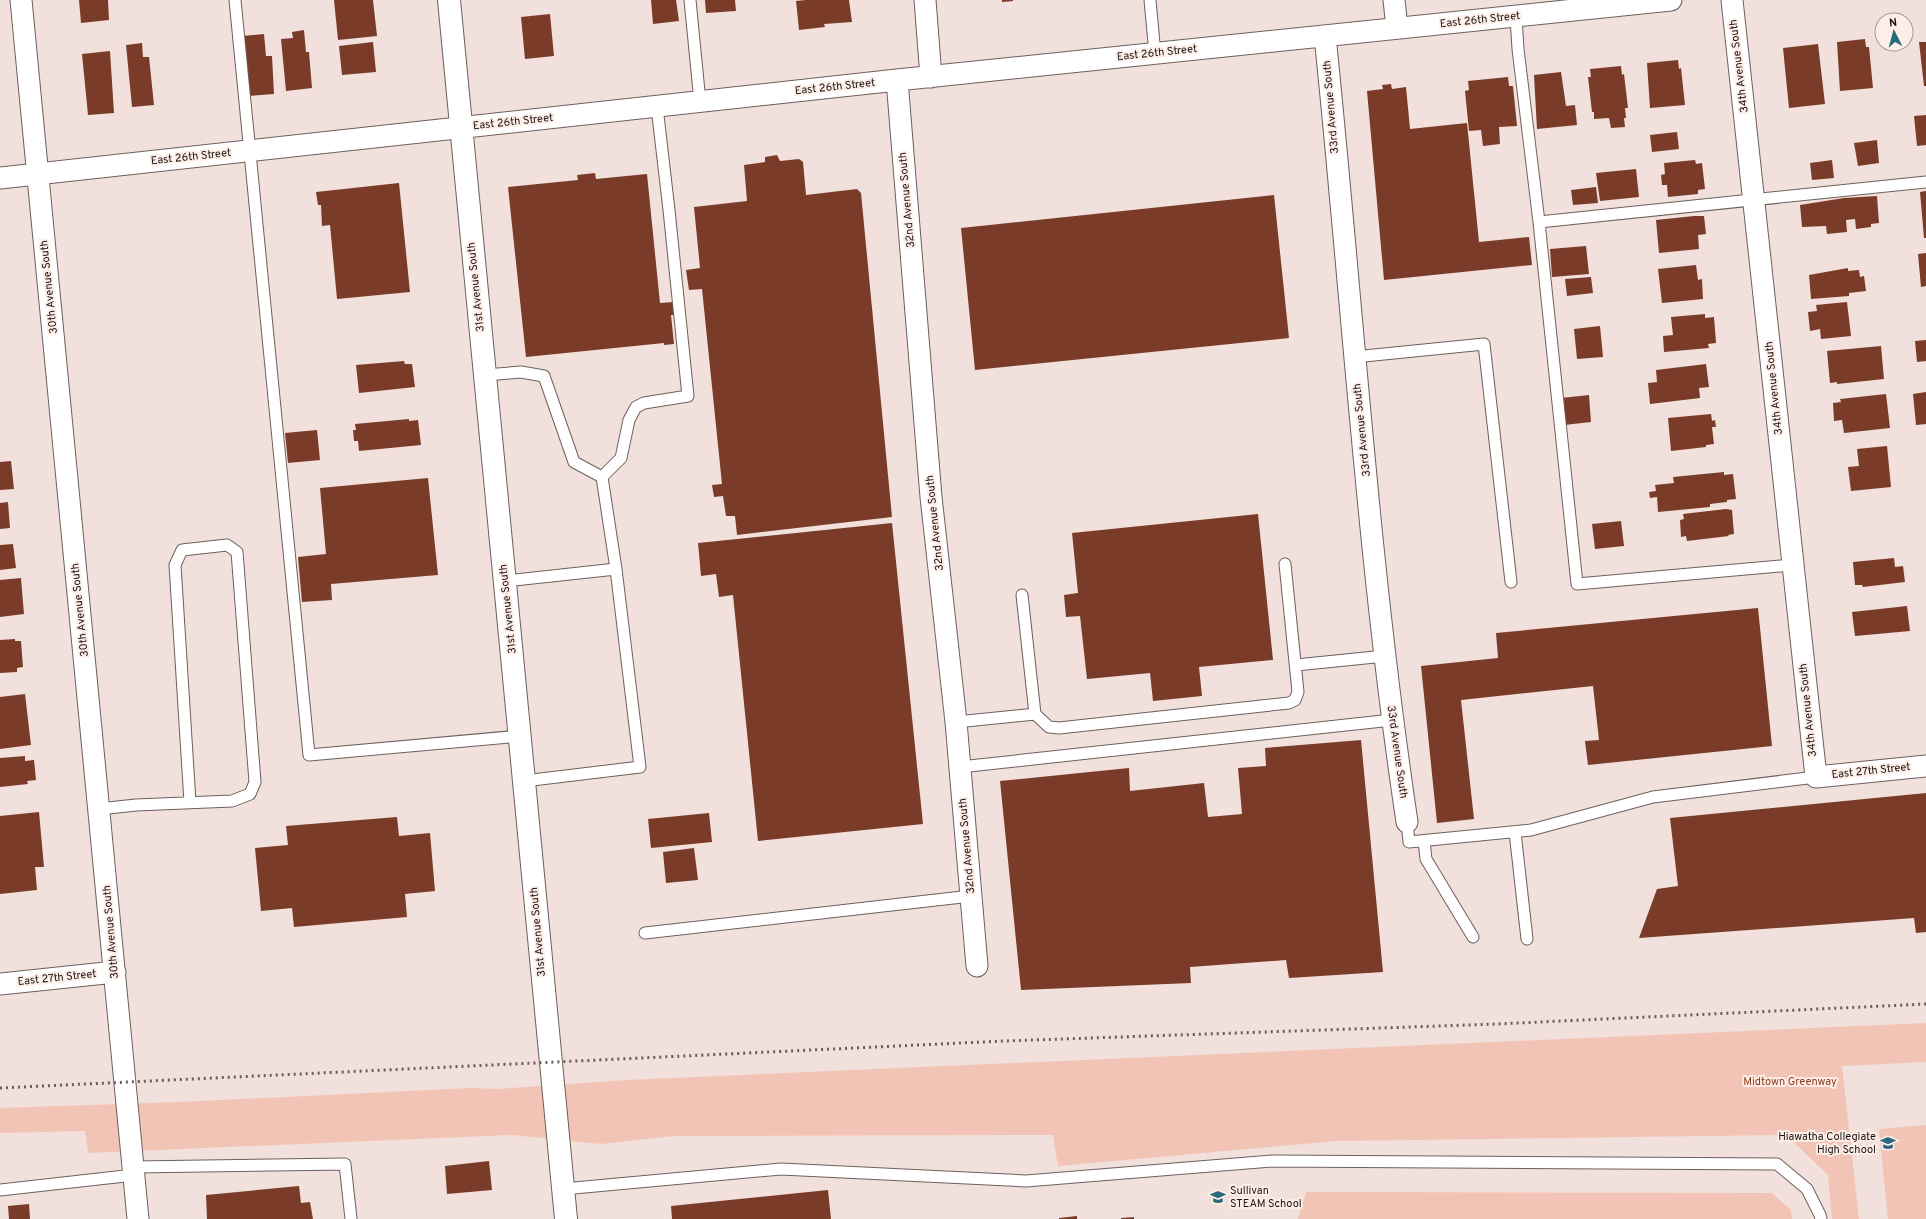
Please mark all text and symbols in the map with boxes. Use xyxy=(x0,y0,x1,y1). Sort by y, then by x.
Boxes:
street label: East 26th Street xyxy=(1439,9,1521,31)
north arrow xyxy=(1874,12,1914,52)
text: N xyxy=(1888,16,1898,30)
street label: 34th Avenue South xyxy=(1726,19,1752,113)
street label: East 26th Street xyxy=(1116,42,1198,64)
street label: 33rd Avenue South xyxy=(1320,60,1342,154)
street label: East 26th Street xyxy=(794,76,876,98)
street label: East 26th Street xyxy=(472,111,554,133)
street label: East 26th Street xyxy=(150,146,232,168)
street label: 32nd Avenue South xyxy=(896,152,918,248)
street label: 30th Avenue South xyxy=(37,239,61,335)
street label: 31st Avenue South xyxy=(464,241,488,333)
street label: 34th Avenue South xyxy=(1762,341,1786,435)
street label: 33rd Avenue South xyxy=(1350,383,1374,477)
street label: 32nd Avenue South xyxy=(923,475,947,571)
street label: 30th Avenue South xyxy=(68,562,92,658)
street label: 31st Avenue South xyxy=(496,563,520,655)
street label: 34th Avenue South xyxy=(1796,663,1820,757)
street label: 33rd Avenue South xyxy=(1384,705,1410,799)
street label: East 27th Street xyxy=(1831,760,1911,782)
street label: 32nd Avenue South xyxy=(956,798,978,894)
street label: 30th Avenue South xyxy=(100,885,122,979)
street label: 31st Avenue South xyxy=(527,887,549,977)
street label: East 27th Street xyxy=(17,967,97,989)
park label: Midtown Greenway xyxy=(1743,1075,1837,1089)
place label: Hiawatha Collegiate High School xyxy=(1778,1130,1876,1157)
school or university icon: Hiawatha Collegiate High School xyxy=(1879,1134,1897,1152)
place label: Sullivan STEAM School xyxy=(1230,1184,1302,1211)
school or university icon: Sullivan STEAM School xyxy=(1209,1188,1227,1206)

